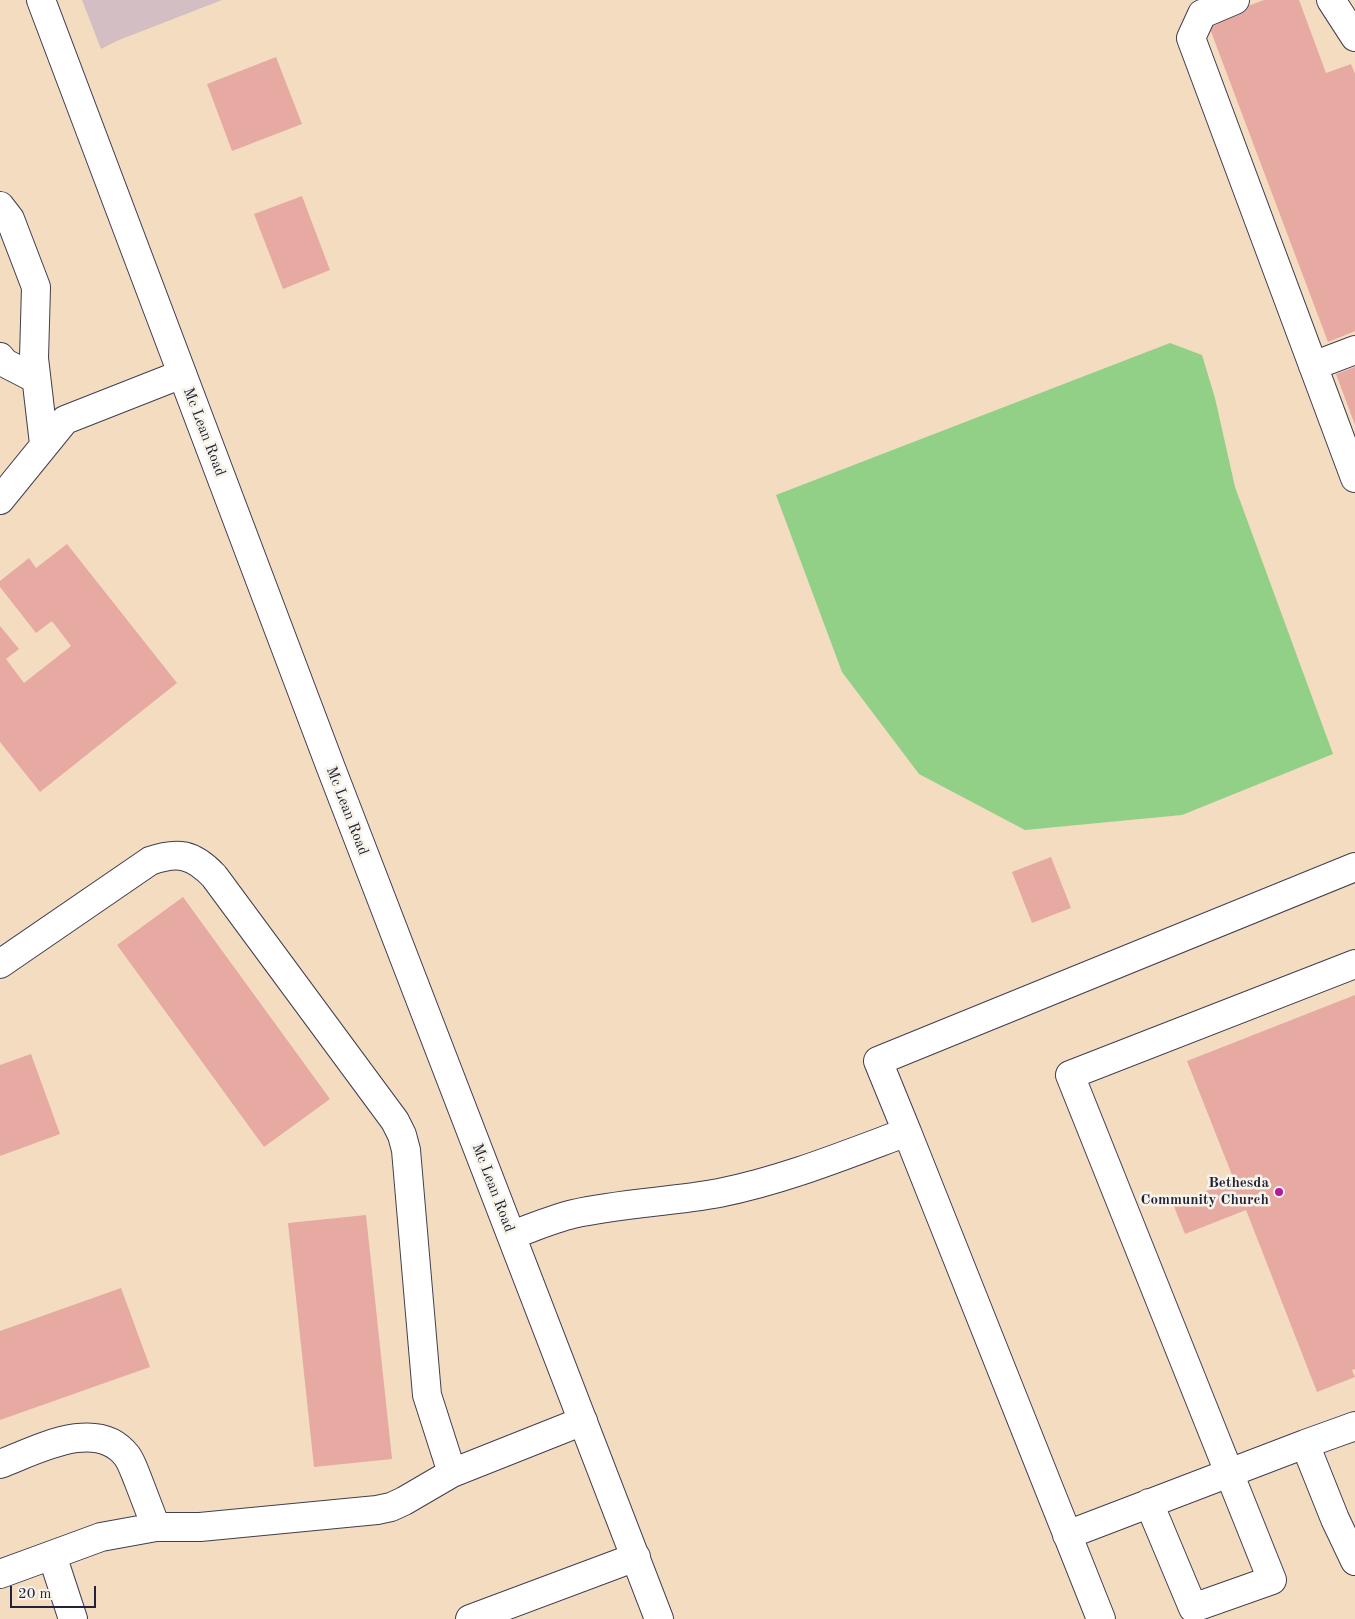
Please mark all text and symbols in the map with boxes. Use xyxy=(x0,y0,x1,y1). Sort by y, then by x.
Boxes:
street label: Mc Lean Road xyxy=(179,385,229,479)
street label: Mc Lean Road xyxy=(322,764,372,858)
street label: Mc Lean Road xyxy=(468,1141,518,1235)
place label: Bethesda Community Church xyxy=(1141,1174,1269,1209)
marker: Bethesda Community Church xyxy=(1273,1186,1285,1198)
scale bar xyxy=(12,1576,99,1608)
text: 20 m xyxy=(18,1587,52,1602)

